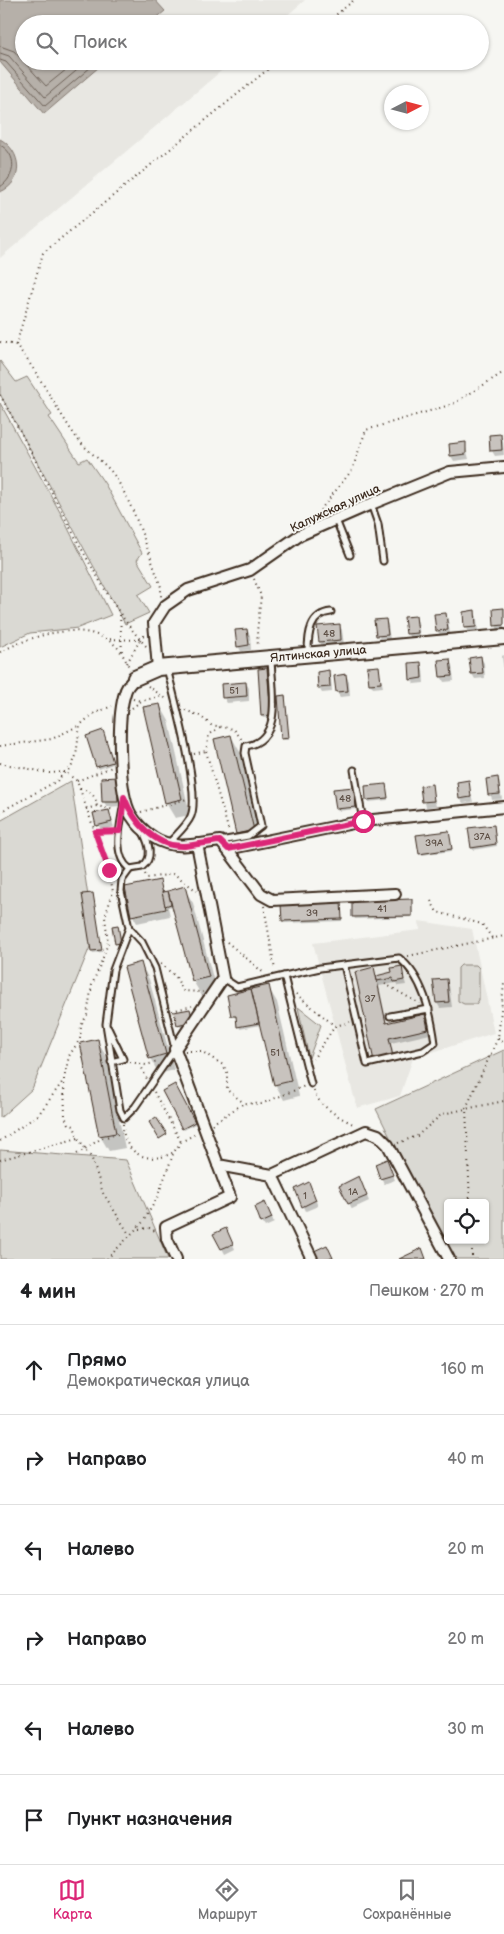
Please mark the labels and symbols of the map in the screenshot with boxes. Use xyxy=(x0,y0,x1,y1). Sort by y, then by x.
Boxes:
north arrow xyxy=(384,85,429,130)
street label: Калужская улица xyxy=(288,481,383,536)
house number: 48 xyxy=(323,628,335,640)
street label: Ялтинская улица xyxy=(269,642,367,666)
house number: 51 xyxy=(229,685,239,697)
house number: 48 xyxy=(339,793,351,805)
route start xyxy=(352,810,375,833)
house number: 37А xyxy=(473,831,491,843)
house number: 39А xyxy=(425,837,444,849)
route end xyxy=(98,859,121,882)
house number: 41 xyxy=(377,903,387,915)
house number: 39 xyxy=(306,907,318,919)
house number: 37 xyxy=(364,993,376,1005)
house number: 51 xyxy=(270,1047,280,1059)
house number: 1А xyxy=(348,1186,359,1198)
house number: 1 xyxy=(303,1190,307,1202)

